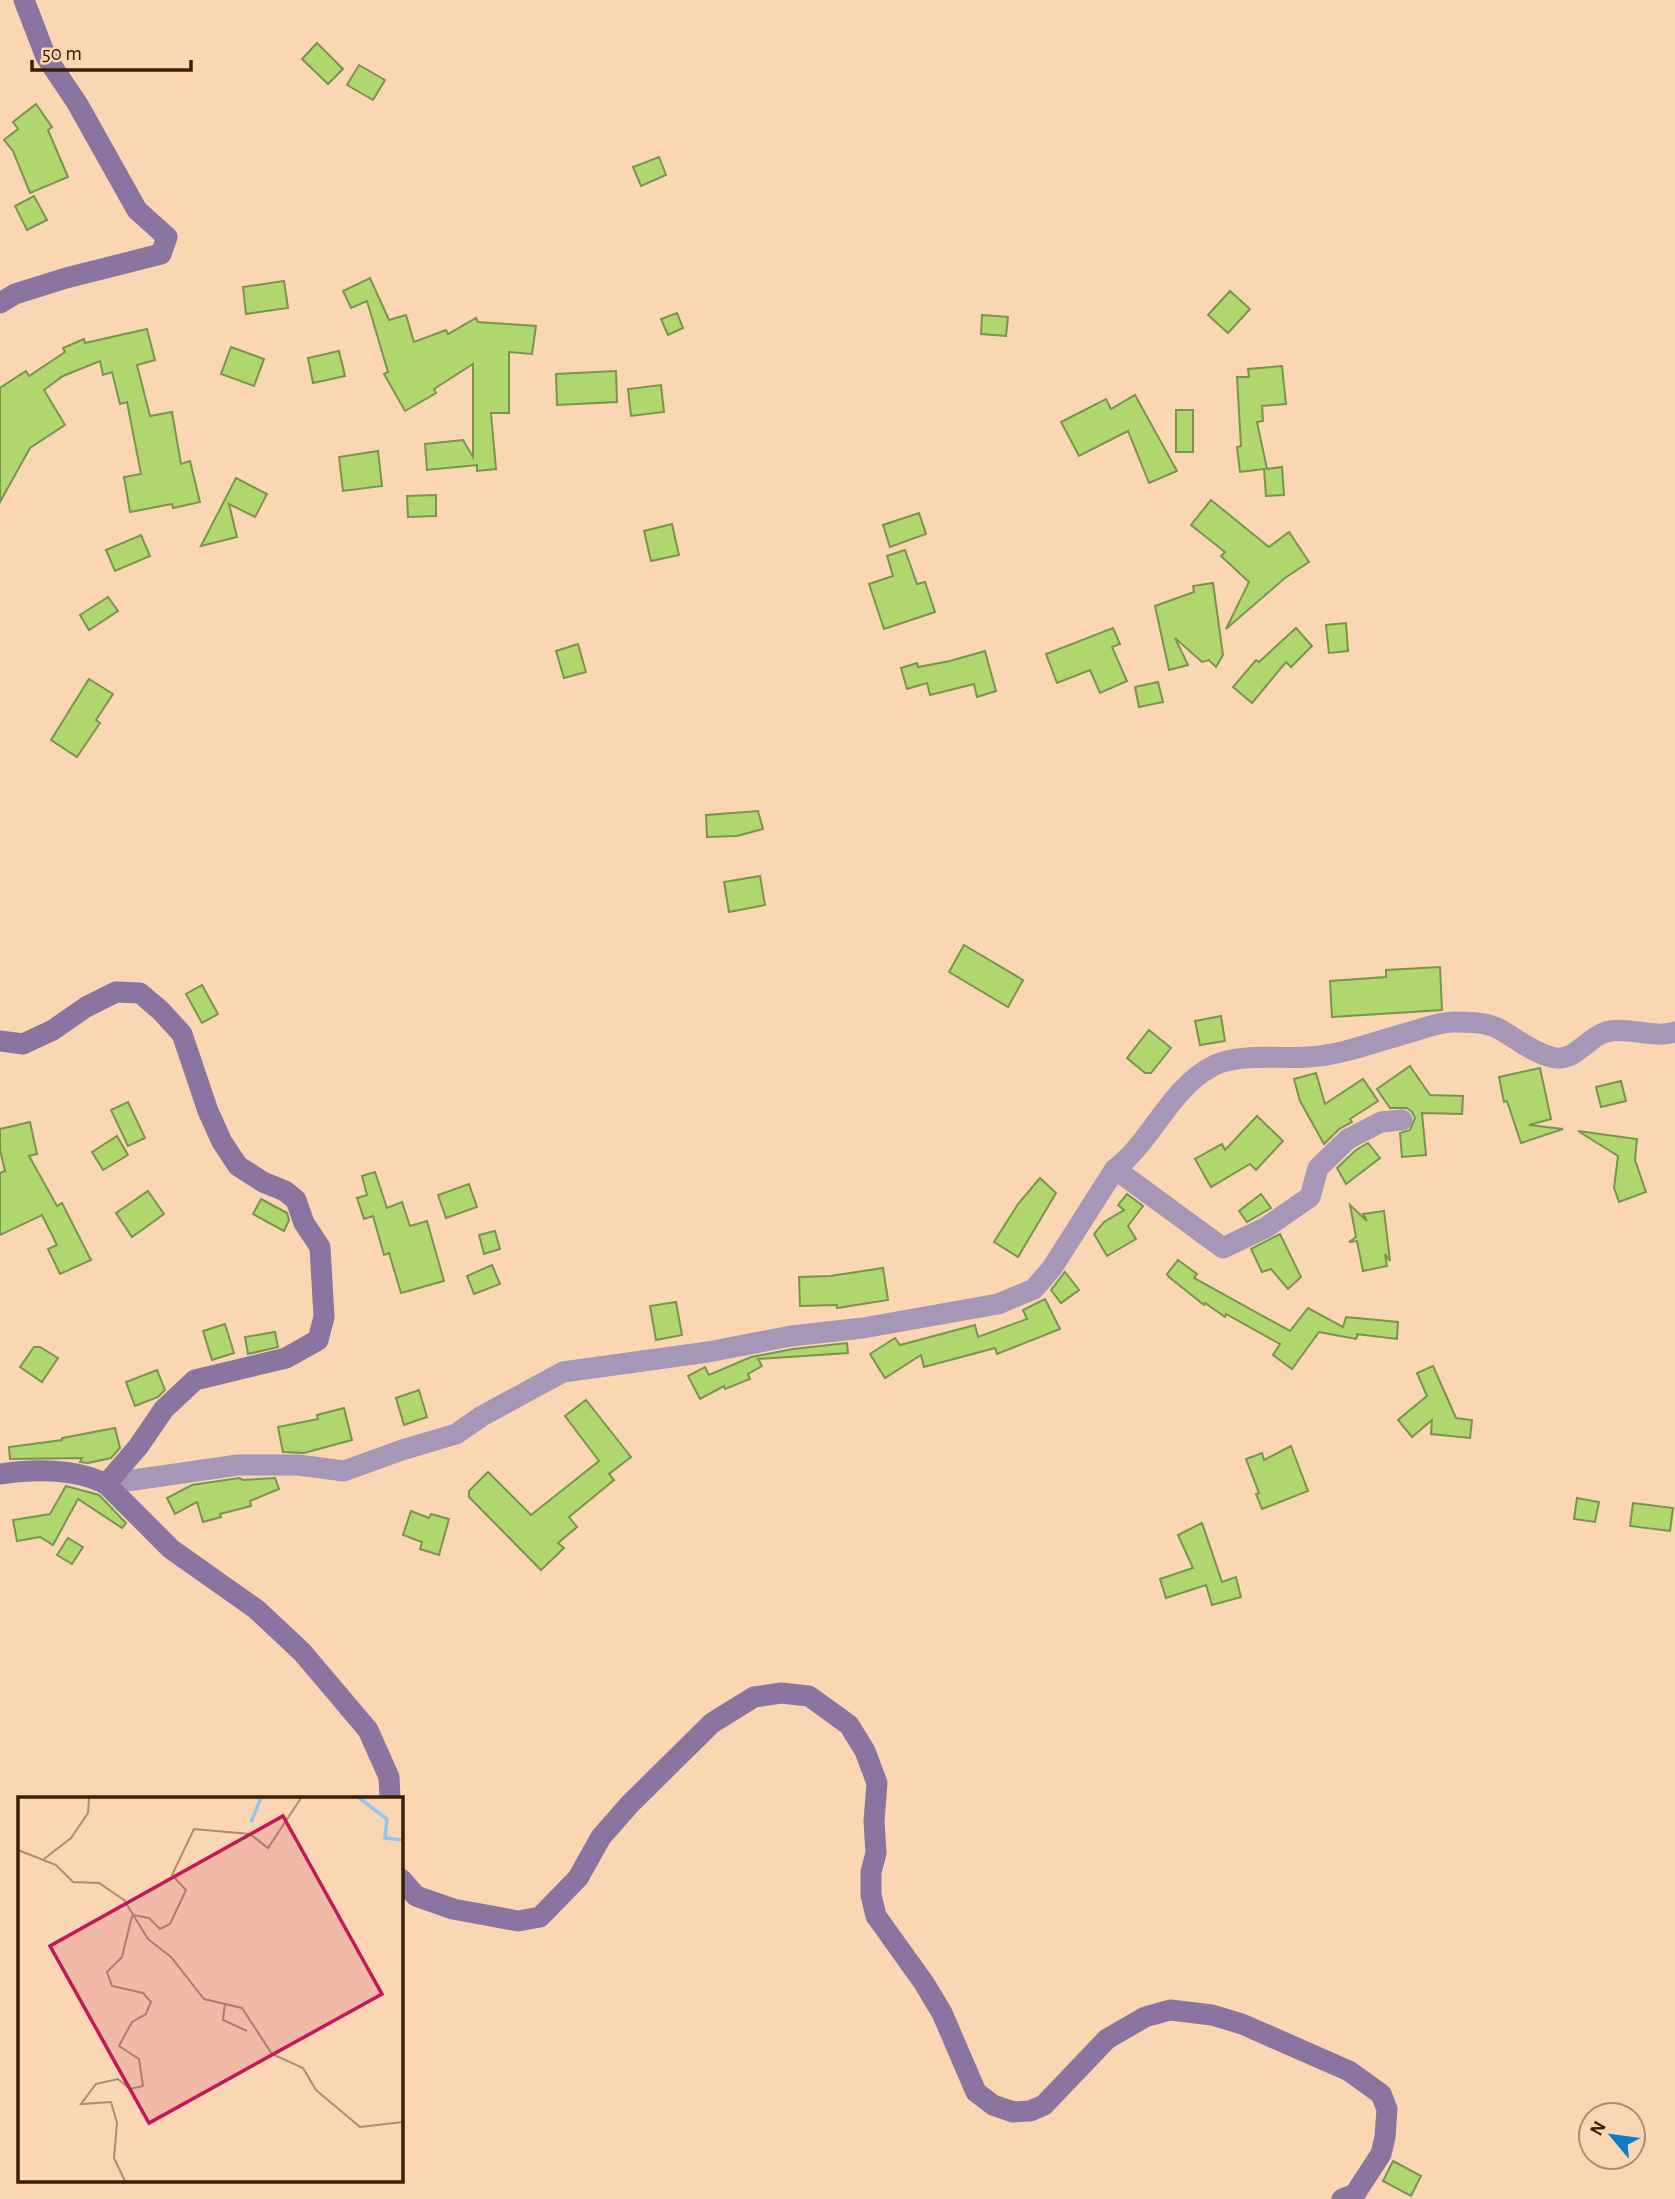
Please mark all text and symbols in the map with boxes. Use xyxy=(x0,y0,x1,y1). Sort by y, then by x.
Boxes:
scale bar xyxy=(32,28,191,72)
text: 50 m xyxy=(42,43,82,64)
inset map xyxy=(18,1797,402,2182)
north arrow xyxy=(1577,2101,1647,2171)
text: N xyxy=(1587,2118,1610,2139)

